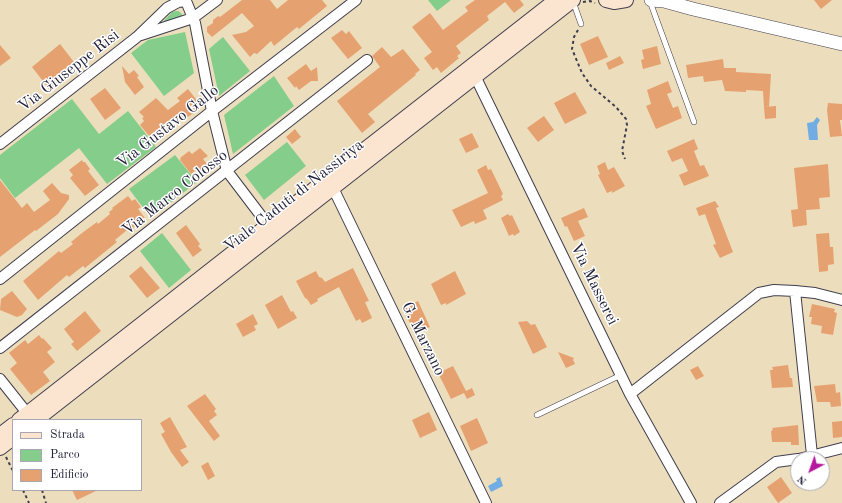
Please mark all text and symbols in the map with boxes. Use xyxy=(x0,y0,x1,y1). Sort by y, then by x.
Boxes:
street label: Via Giuseppe Risi xyxy=(15,26,123,116)
street label: Via Gustavo Gallo xyxy=(113,81,223,173)
street label: Viale Caduti di Nassiriya xyxy=(220,135,368,257)
street label: Via Marco Colosso xyxy=(119,146,231,240)
street label: Via Masserei xyxy=(566,240,622,328)
street label: G. Marzano xyxy=(397,299,449,379)
legend xyxy=(12,419,142,491)
text: Strada xyxy=(50,429,85,441)
text: Parco xyxy=(50,449,80,461)
north arrow xyxy=(790,451,830,491)
text: Edificio xyxy=(50,469,89,481)
text: N xyxy=(796,473,809,487)

